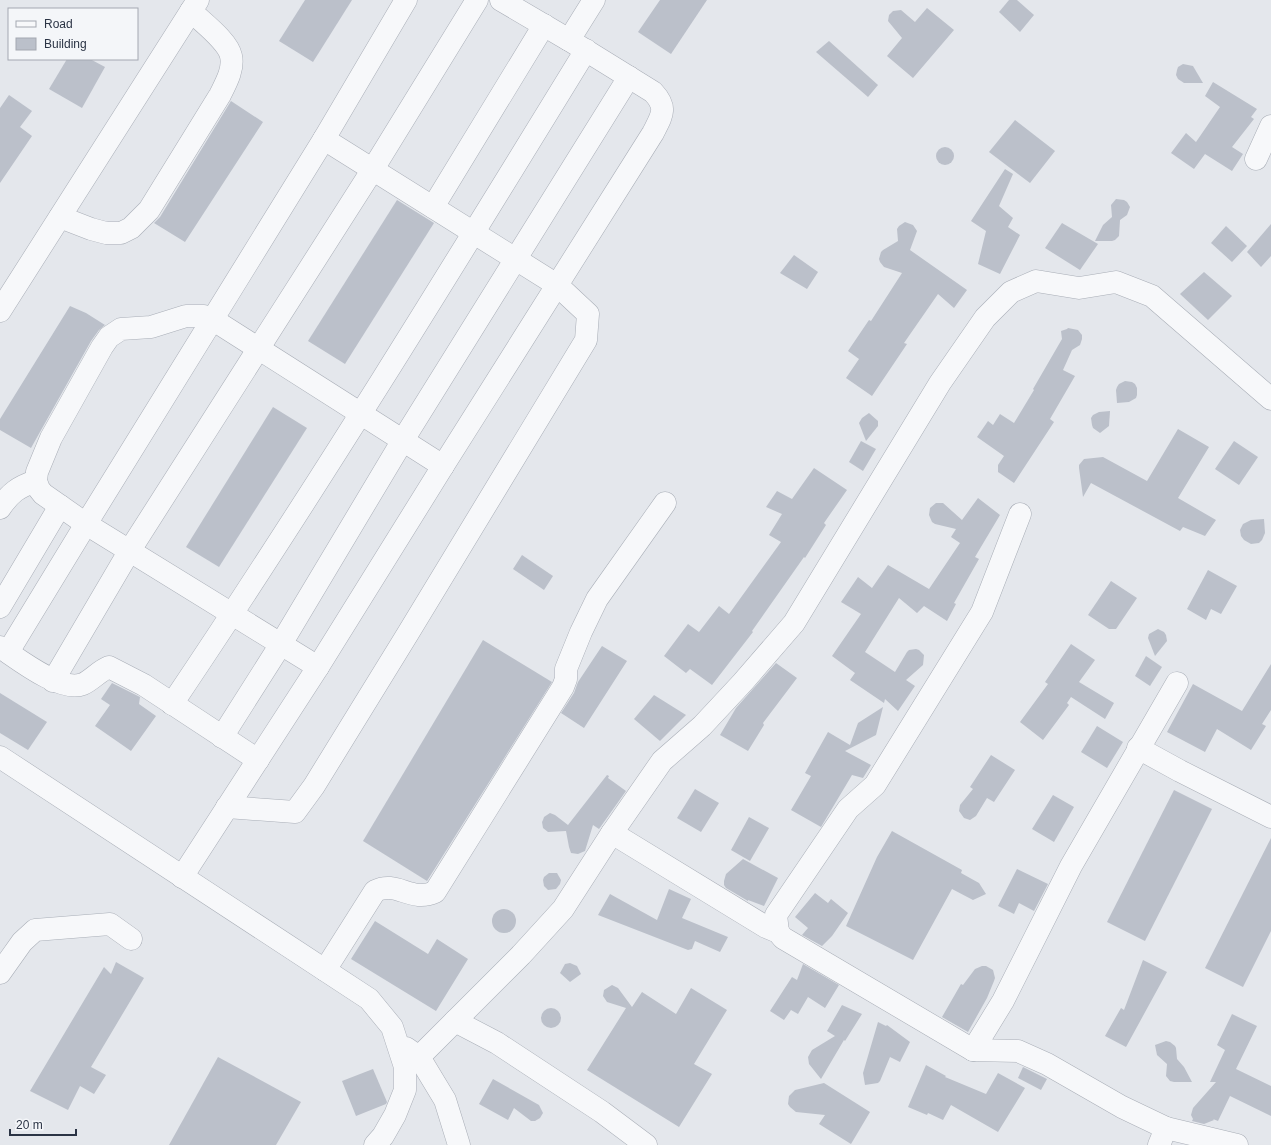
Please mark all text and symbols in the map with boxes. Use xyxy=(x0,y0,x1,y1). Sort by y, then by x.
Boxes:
legend xyxy=(8,8,138,60)
text: Road xyxy=(44,17,73,31)
text: Building xyxy=(44,37,87,51)
scale bar xyxy=(10,1111,76,1137)
text: 20 m xyxy=(16,1118,43,1132)

